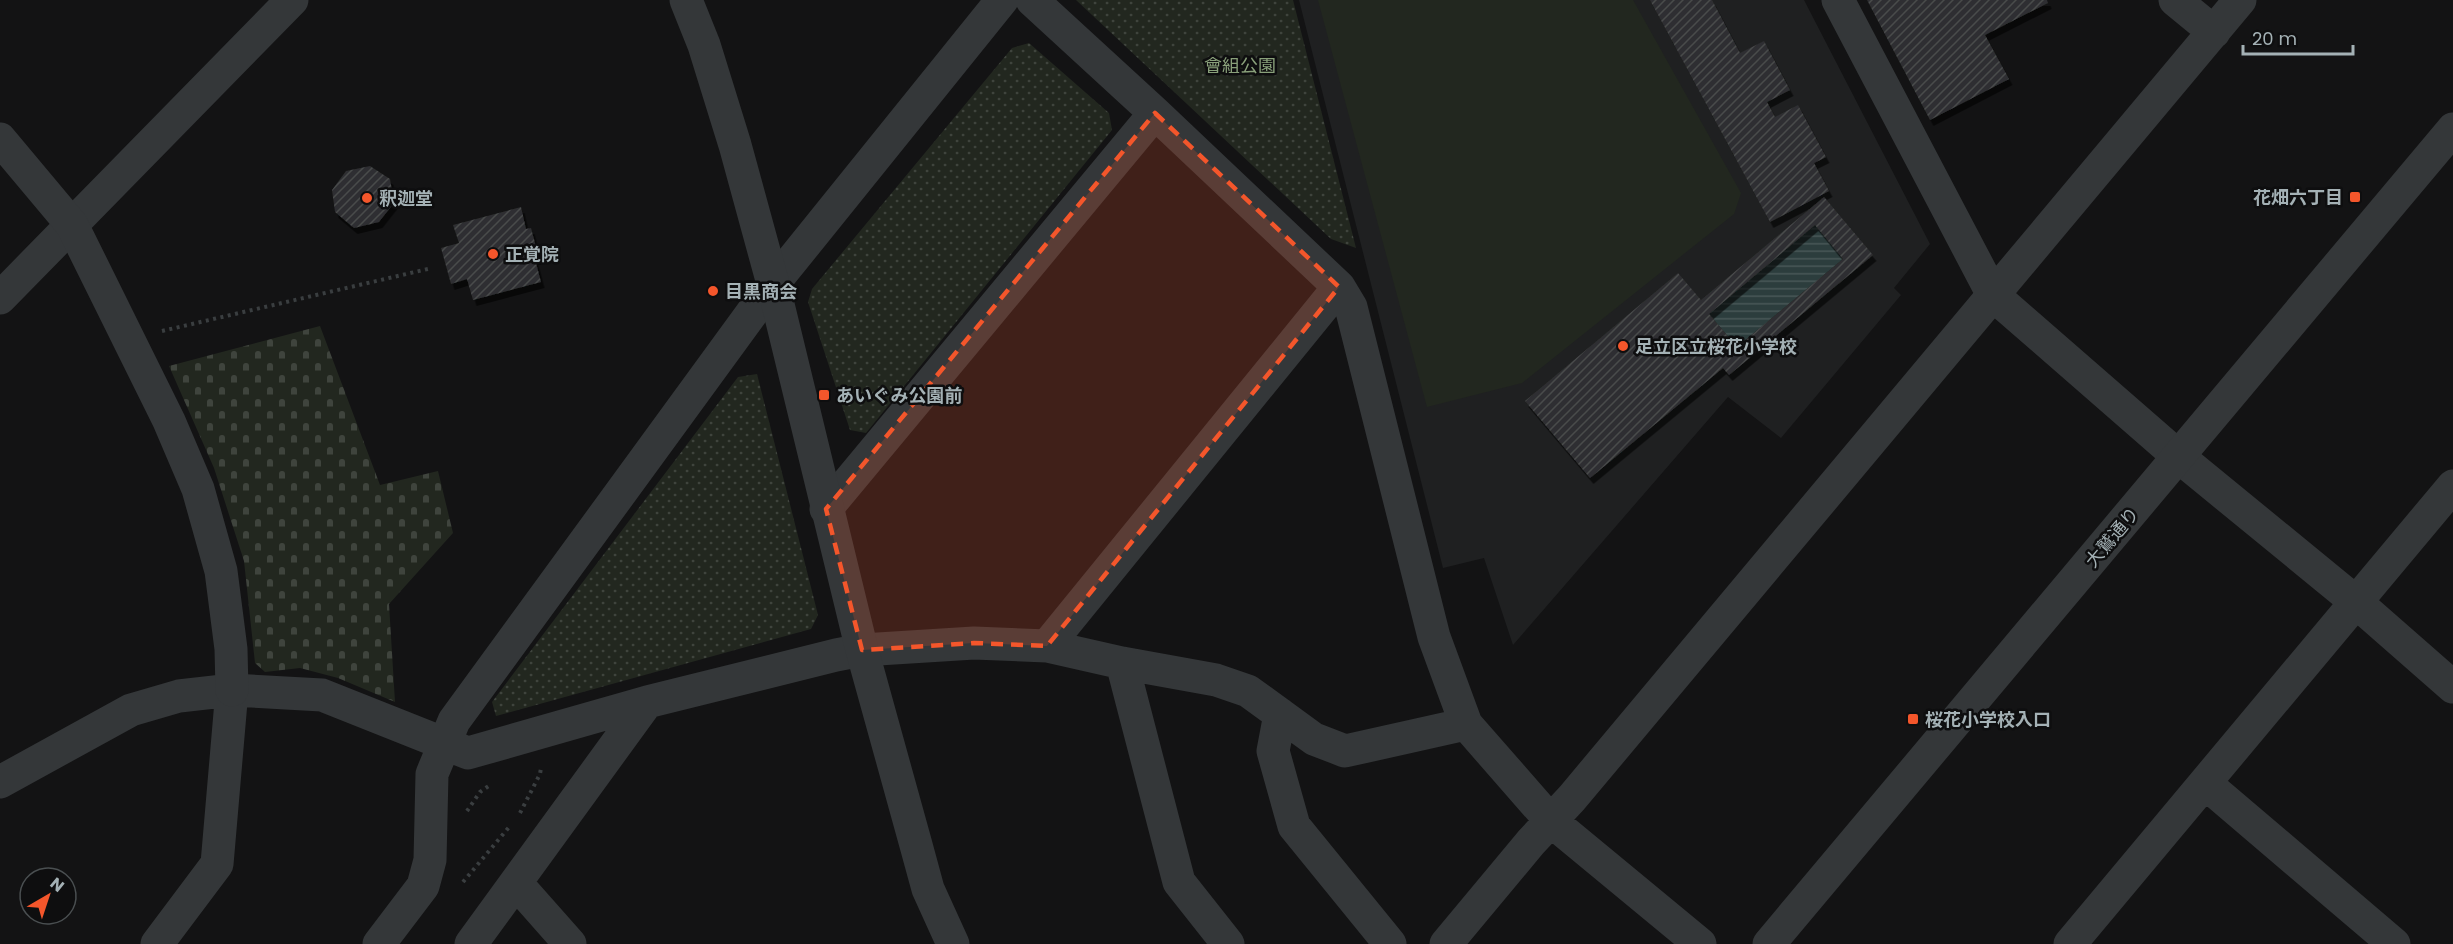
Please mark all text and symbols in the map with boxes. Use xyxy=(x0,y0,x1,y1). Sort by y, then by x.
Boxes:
scale bar xyxy=(2243,18,2352,56)
text: 20 m xyxy=(2252,26,2297,51)
park label: 會組公園 xyxy=(1204,53,1276,78)
place label: 花畑六丁目 xyxy=(2253,185,2343,210)
place label: 釈迦堂 xyxy=(379,186,433,211)
marker: 花畑六丁目 xyxy=(2348,190,2362,204)
marker: 釈迦堂 xyxy=(360,191,374,205)
place label: 正覚院 xyxy=(505,242,559,267)
marker: 正覚院 xyxy=(486,247,500,261)
place label: 目黒商会 xyxy=(725,279,797,304)
marker: 目黒商会 xyxy=(706,284,720,298)
place label: 足立区立桜花小学校 xyxy=(1635,334,1797,359)
marker: 足立区立桜花小学校 xyxy=(1616,339,1630,353)
place label: あいぐみ公園前 xyxy=(836,383,963,408)
marker: あいぐみ公園前 xyxy=(817,388,831,402)
street label: 大鷲通り xyxy=(2079,501,2145,573)
place label: 桜花小学校入口 xyxy=(1925,707,2051,732)
marker: 桜花小学校入口 xyxy=(1906,712,1920,726)
north arrow xyxy=(18,866,78,926)
text: N xyxy=(45,872,69,897)

